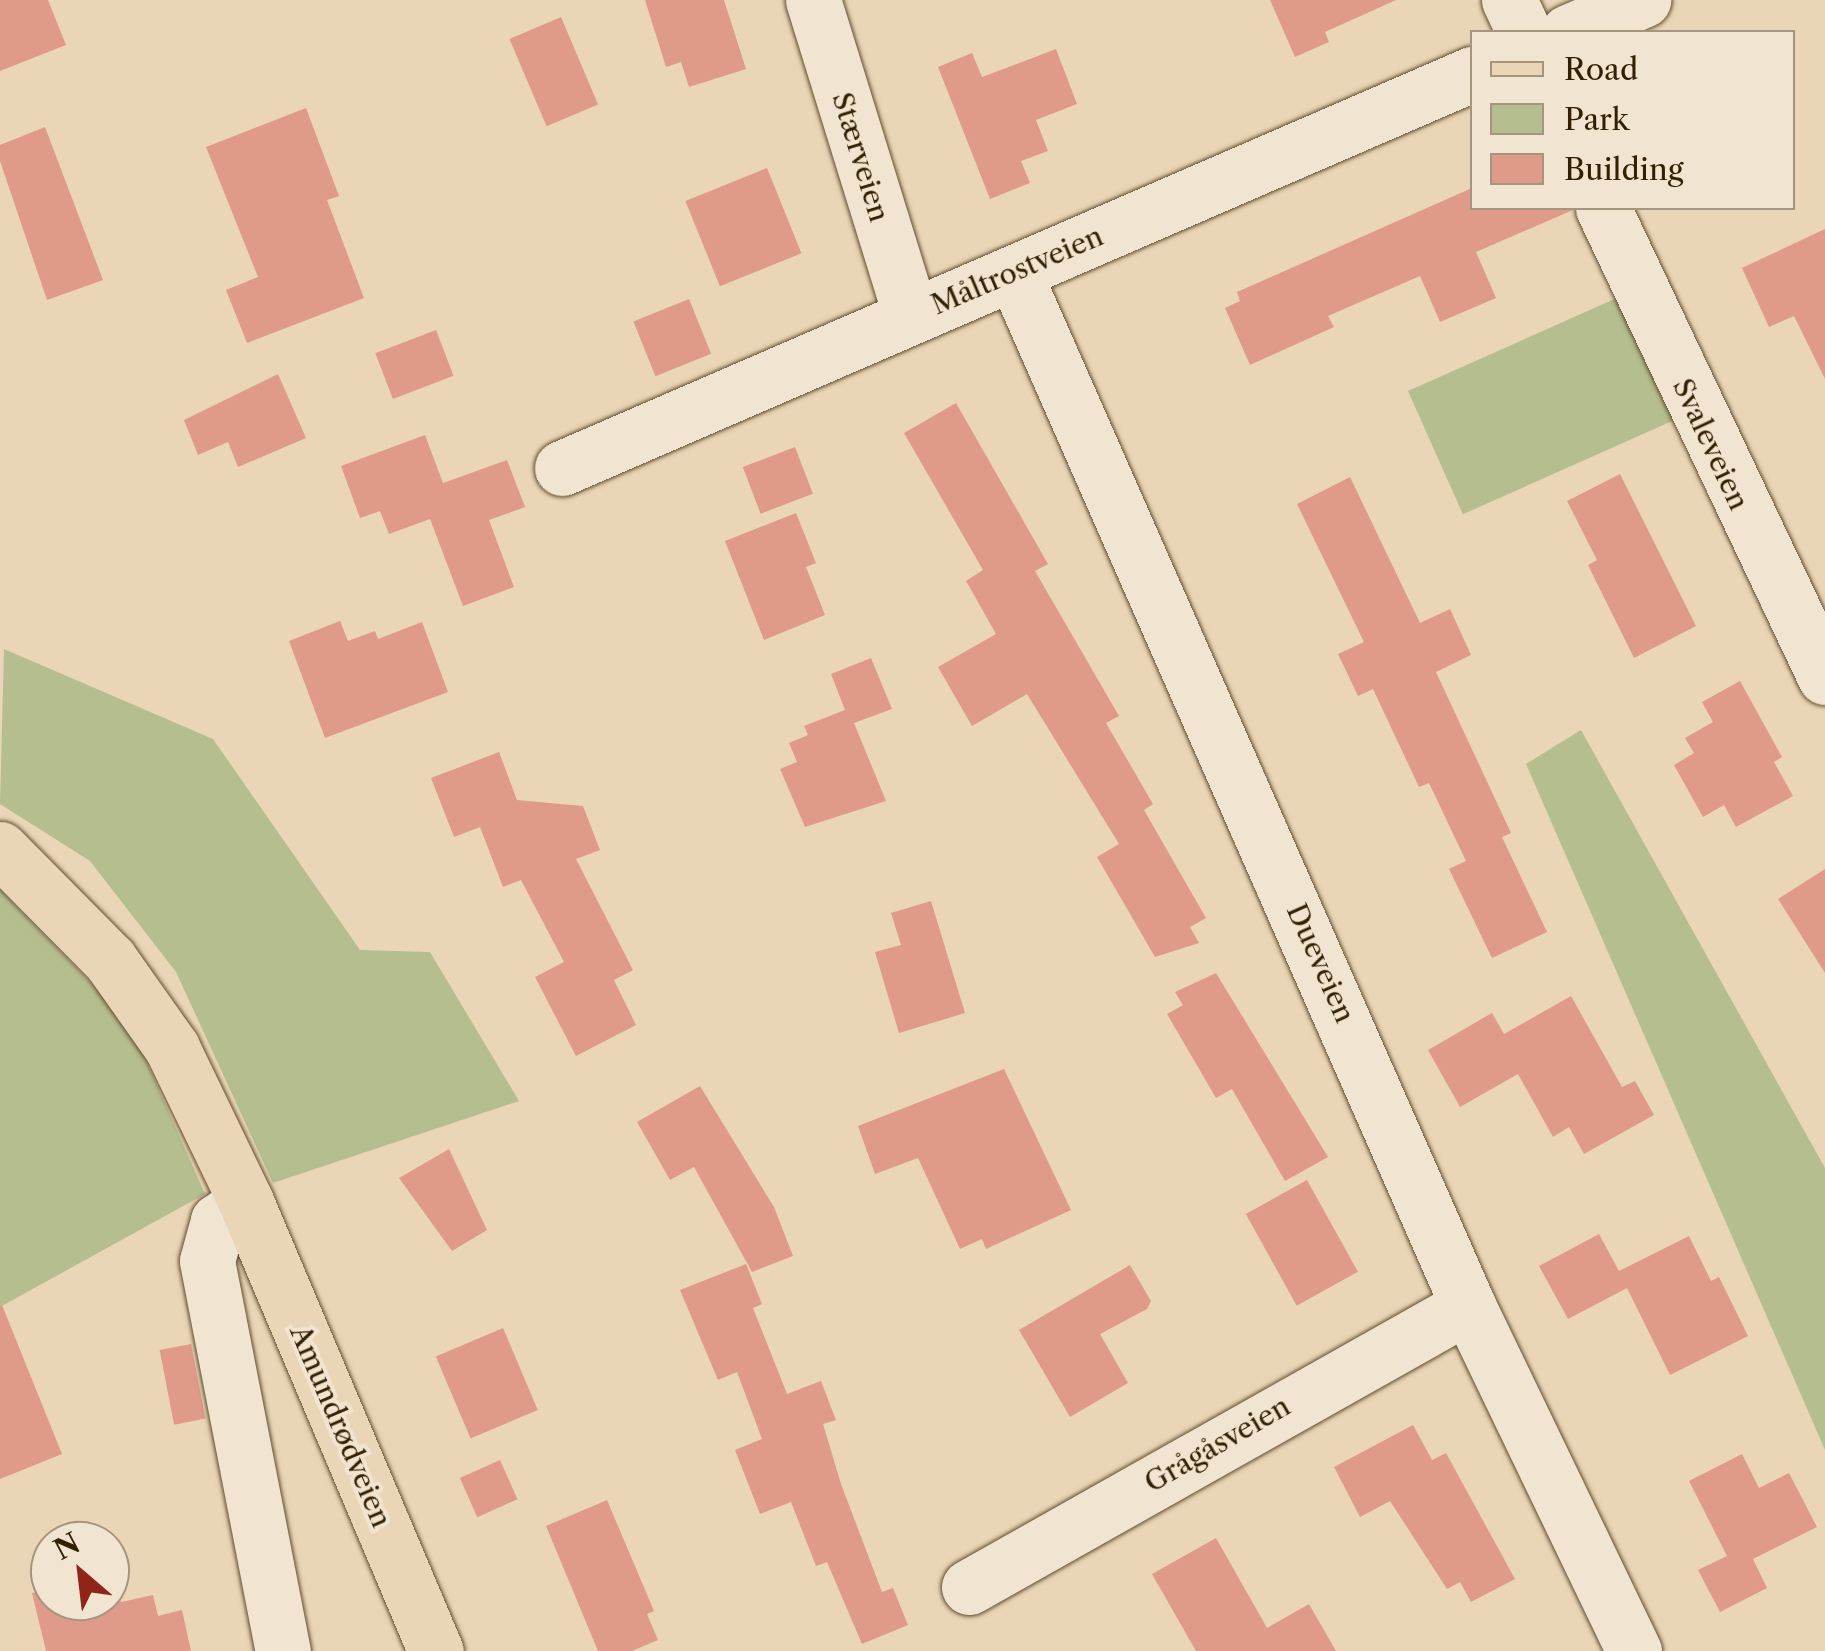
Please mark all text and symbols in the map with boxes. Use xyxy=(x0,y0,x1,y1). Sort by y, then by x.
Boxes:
legend xyxy=(1470,30,1795,210)
text: Road xyxy=(1564,51,1638,88)
street label: Stærveien xyxy=(825,88,897,226)
text: Park xyxy=(1564,101,1629,138)
text: Building xyxy=(1564,151,1684,188)
street label: Måltrostveien xyxy=(926,219,1108,321)
street label: Svaleveien xyxy=(1666,373,1756,515)
street label: Dueveien xyxy=(1280,898,1362,1028)
street label: Amundrødveien xyxy=(283,1320,399,1532)
street label: Grågåsveien xyxy=(1138,1389,1296,1499)
north arrow xyxy=(30,1521,130,1621)
text: N xyxy=(48,1526,86,1567)

